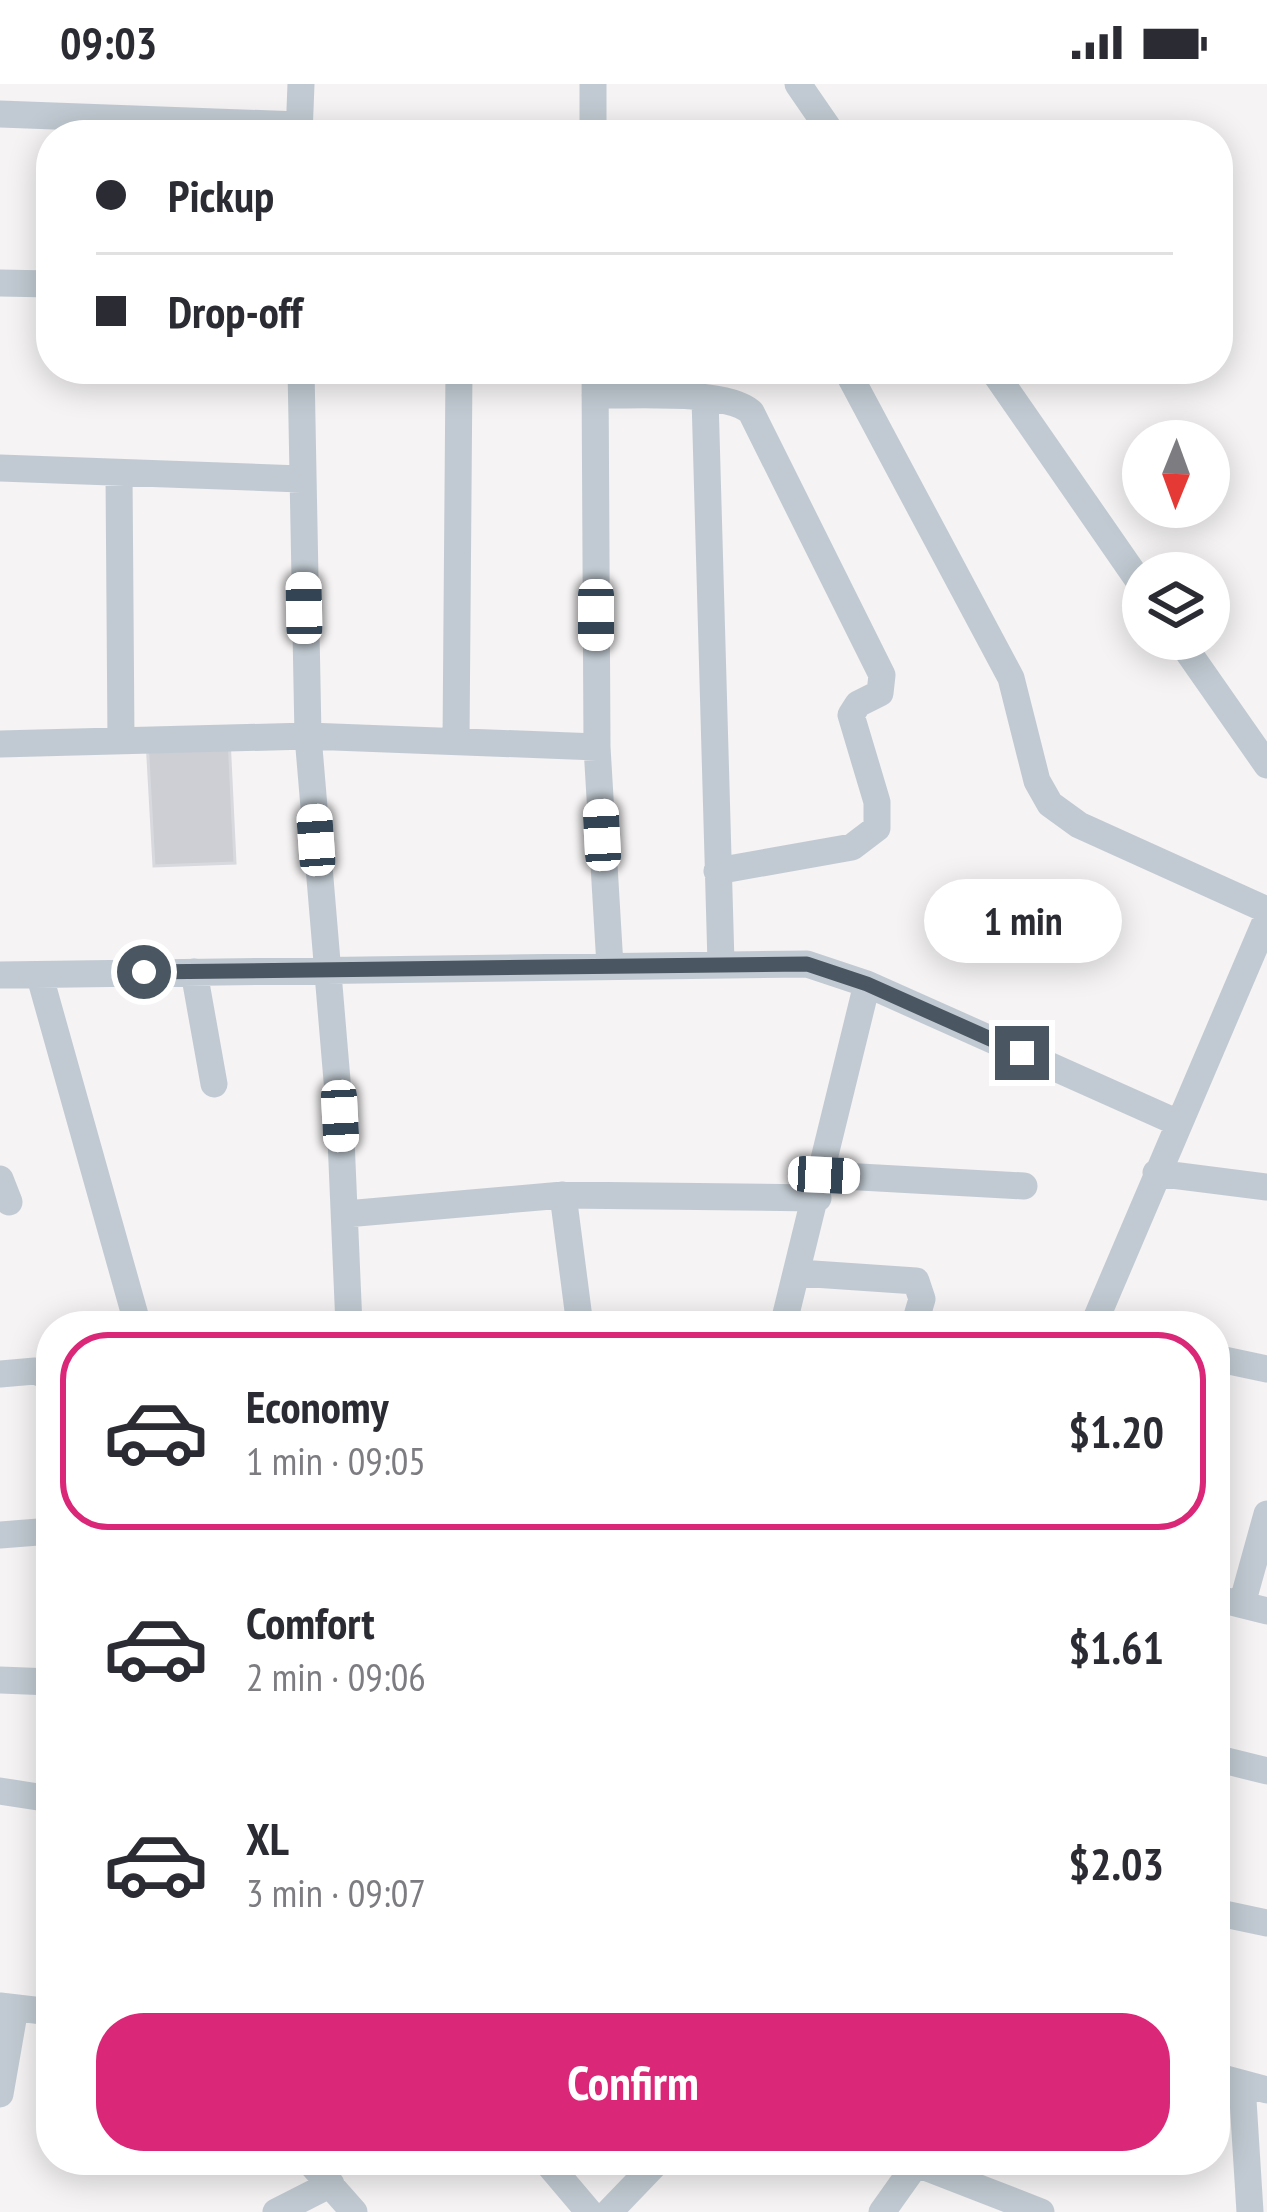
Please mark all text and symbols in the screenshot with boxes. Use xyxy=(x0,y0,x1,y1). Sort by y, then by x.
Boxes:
text: 09:03 xyxy=(60,13,157,71)
text: Pickup xyxy=(168,166,274,224)
text: Drop-off xyxy=(168,282,302,340)
north arrow xyxy=(1122,420,1230,528)
map controls xyxy=(1122,420,1230,660)
button: layers xyxy=(1122,552,1230,660)
car xyxy=(285,572,323,644)
car xyxy=(578,579,614,651)
car xyxy=(582,798,622,872)
car xyxy=(296,803,336,877)
callout: 1 min xyxy=(923,879,1121,963)
text: 1 min xyxy=(984,895,1062,946)
route start xyxy=(117,945,171,999)
route end xyxy=(995,1026,1049,1080)
car xyxy=(320,1079,360,1153)
car xyxy=(787,1155,861,1195)
icon: car xyxy=(102,1377,210,1485)
text: Economy xyxy=(246,1377,389,1435)
text: $1.20 xyxy=(1068,1402,1164,1460)
text: 1 min · 09:05 xyxy=(246,1435,426,1486)
icon: car xyxy=(102,1593,210,1701)
text: Comfort xyxy=(246,1593,375,1651)
text: $1.61 xyxy=(1068,1618,1164,1676)
text: 2 min · 09:06 xyxy=(246,1651,426,1702)
icon: car xyxy=(102,1809,210,1917)
text: XL xyxy=(246,1809,289,1867)
text: $2.03 xyxy=(1068,1834,1164,1892)
text: 3 min · 09:07 xyxy=(246,1867,426,1918)
button: Confirm xyxy=(96,2013,1170,2151)

